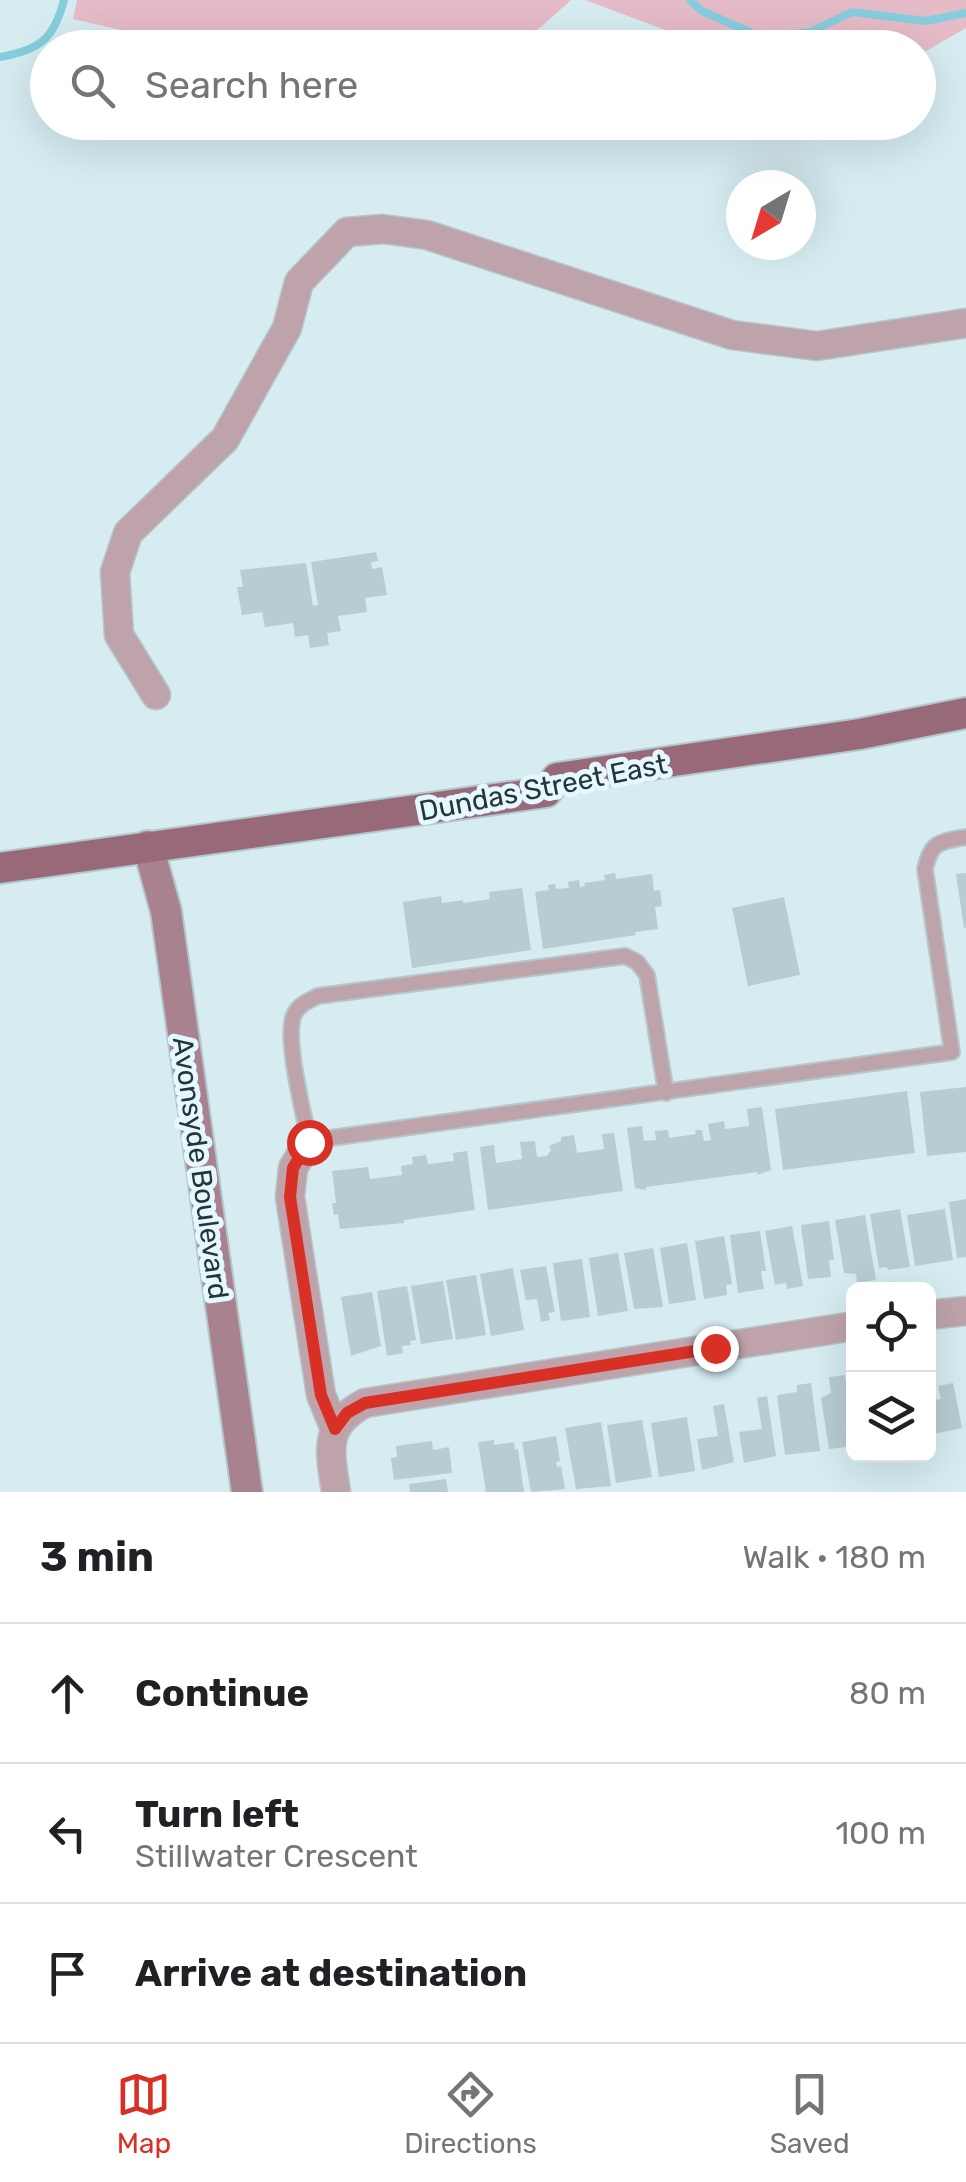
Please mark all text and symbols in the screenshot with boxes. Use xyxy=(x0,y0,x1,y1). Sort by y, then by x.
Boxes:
search box xyxy=(30,30,936,140)
icon: search xyxy=(65,58,120,113)
text: Search here xyxy=(145,62,358,108)
north arrow xyxy=(726,170,816,260)
street label: Dundas Street East xyxy=(416,747,670,828)
street label: Avonsyde Boulevard xyxy=(166,1035,235,1302)
route start xyxy=(287,1120,333,1166)
map controls xyxy=(846,1282,936,1462)
button: locate xyxy=(846,1282,936,1372)
route end xyxy=(693,1326,739,1372)
button: layers xyxy=(846,1372,936,1462)
text: 3 min xyxy=(40,1532,154,1582)
text: Walk · 180 m xyxy=(743,1538,926,1576)
icon: ahead xyxy=(40,1666,95,1721)
text: Continue xyxy=(135,1670,309,1716)
text: 80 m xyxy=(849,1674,926,1712)
text: Turn left xyxy=(135,1791,299,1837)
icon: left xyxy=(40,1806,95,1861)
text: 100 m xyxy=(835,1814,926,1852)
text: Stillwater Crescent xyxy=(135,1837,418,1875)
icon: arrive xyxy=(40,1946,95,2001)
text: Arrive at destination xyxy=(135,1950,527,1996)
tab: Map xyxy=(116,2067,171,2160)
tab: Directions xyxy=(404,2067,537,2160)
tab: Saved xyxy=(770,2067,850,2160)

